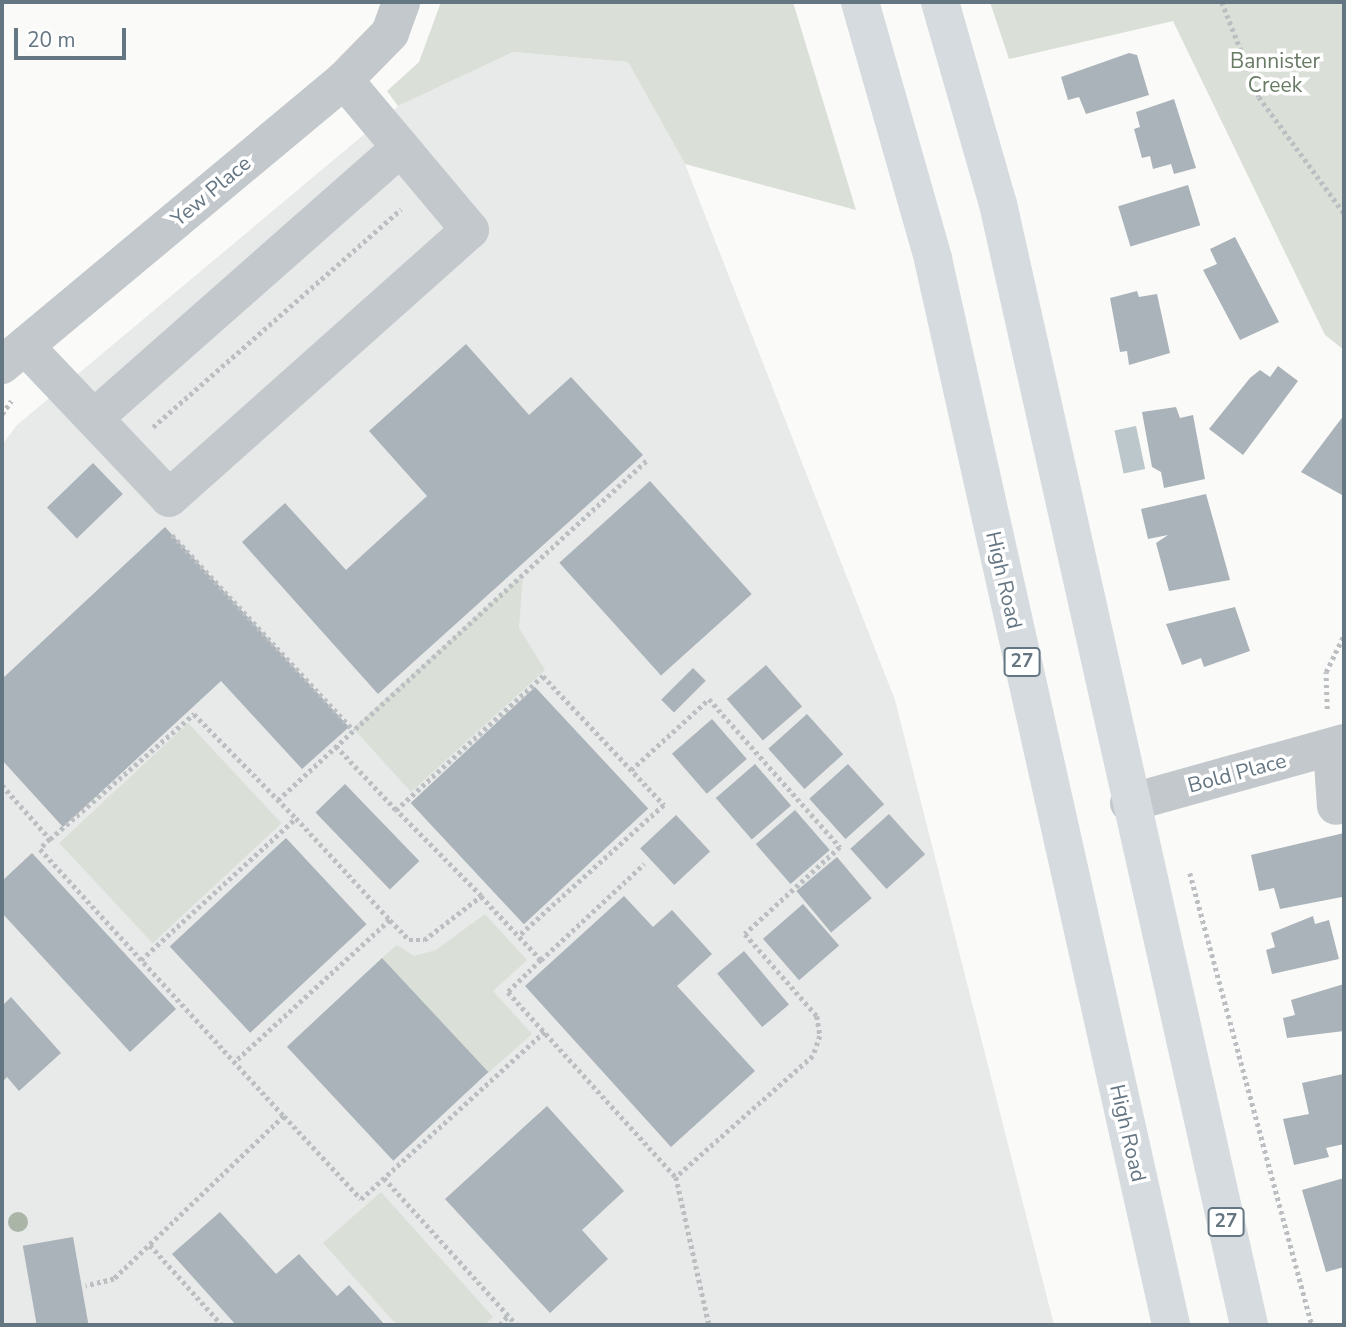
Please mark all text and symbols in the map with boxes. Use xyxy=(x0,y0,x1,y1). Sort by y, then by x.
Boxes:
scale bar xyxy=(18,14,130,58)
text: 20 m xyxy=(27,26,76,54)
park label: Bannister Creek xyxy=(1230,48,1320,98)
street label: Yew Place xyxy=(166,150,256,232)
street label: High Road xyxy=(981,529,1027,631)
road number: 27 xyxy=(1003,646,1041,678)
street label: Bold Place xyxy=(1185,748,1289,798)
street label: High Road xyxy=(1105,1082,1151,1184)
road number: 27 xyxy=(1207,1206,1245,1238)

